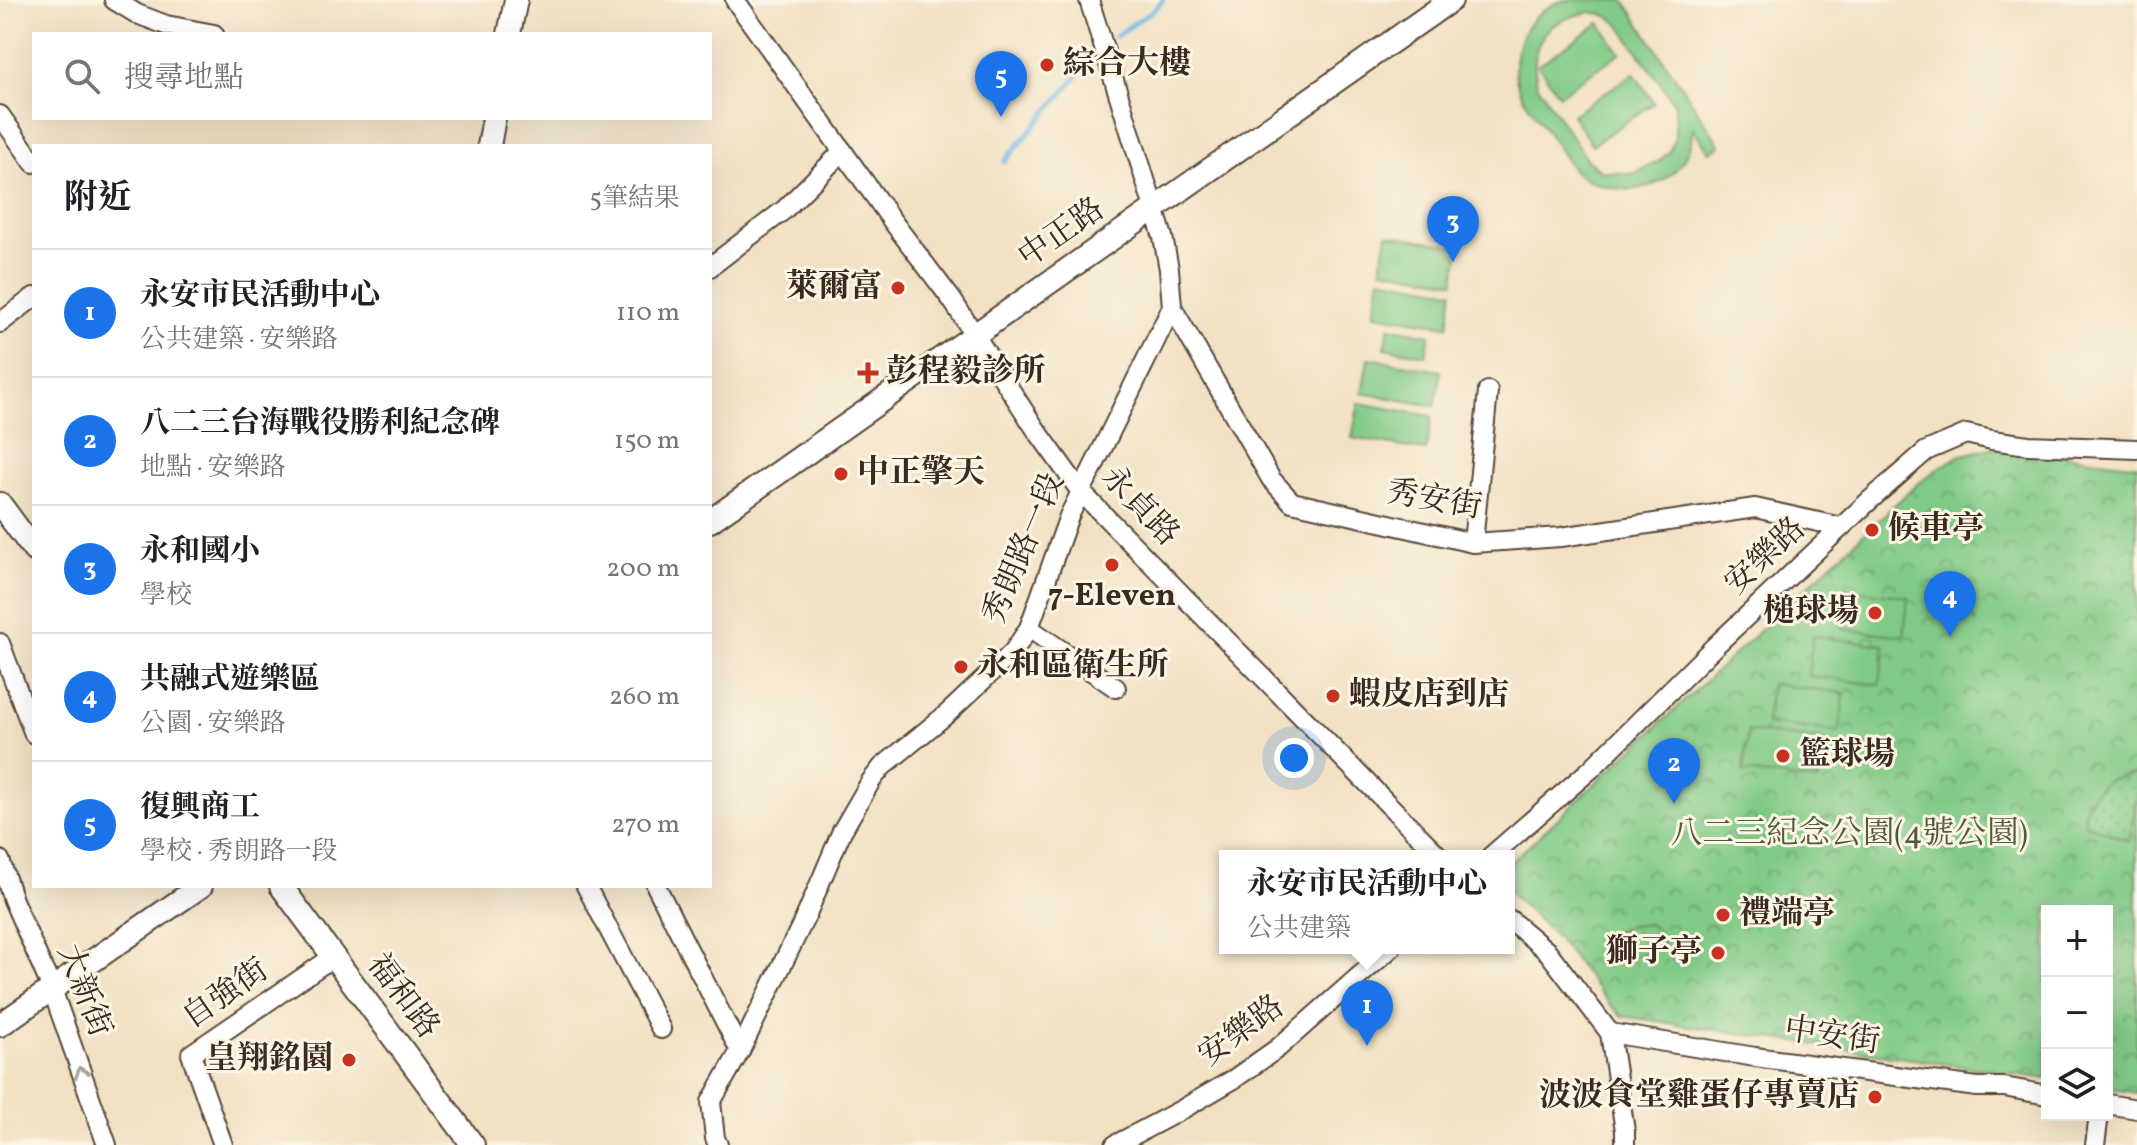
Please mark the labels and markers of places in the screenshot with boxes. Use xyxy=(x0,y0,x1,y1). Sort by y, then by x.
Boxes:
place label: 綜合大樓 xyxy=(1063,43,1191,87)
pin: 5 xyxy=(975,51,1027,117)
marker: 綜合大樓 xyxy=(1038,56,1056,74)
pin: 3 xyxy=(1427,196,1479,262)
place label: 萊爾富 xyxy=(786,266,882,310)
marker: 萊爾富 xyxy=(889,279,907,297)
place label: 彭程毅診所 xyxy=(886,351,1046,395)
marker: 彭程毅診所 xyxy=(857,362,879,384)
place label: 中正擎天 xyxy=(857,452,985,496)
marker: 中正擎天 xyxy=(832,465,850,483)
place label: 候車亭 xyxy=(1888,508,1984,552)
marker: 候車亭 xyxy=(1863,521,1881,539)
marker: 7-Eleven xyxy=(1103,556,1121,574)
pin: 4 xyxy=(1924,571,1976,637)
place label: 7-Eleven xyxy=(1048,575,1176,619)
place label: 槌球場 xyxy=(1763,591,1859,635)
marker: 槌球場 xyxy=(1866,604,1884,622)
place label: 永和區衛生所 xyxy=(977,645,1169,689)
marker: 永和區衛生所 xyxy=(952,658,970,676)
place label: 蝦皮店到店 xyxy=(1349,674,1509,718)
marker: 蝦皮店到店 xyxy=(1324,687,1342,705)
place label: 籃球場 xyxy=(1799,734,1895,778)
pin: 2 xyxy=(1648,738,1700,804)
marker: 籃球場 xyxy=(1774,747,1792,765)
place label: 禮端亭 xyxy=(1739,893,1835,937)
marker: 禮端亭 xyxy=(1714,906,1732,924)
place label: 獅子亭 xyxy=(1606,931,1702,975)
marker: 獅子亭 xyxy=(1709,944,1727,962)
pin: 1 xyxy=(1341,980,1393,1046)
place label: 皇翔銘園 xyxy=(205,1038,333,1082)
marker: 皇翔銘園 xyxy=(340,1051,358,1069)
place label: 波波食堂雞蛋仔專賣店 xyxy=(1539,1075,1859,1119)
marker: 波波食堂雞蛋仔專賣店 xyxy=(1866,1088,1884,1106)

